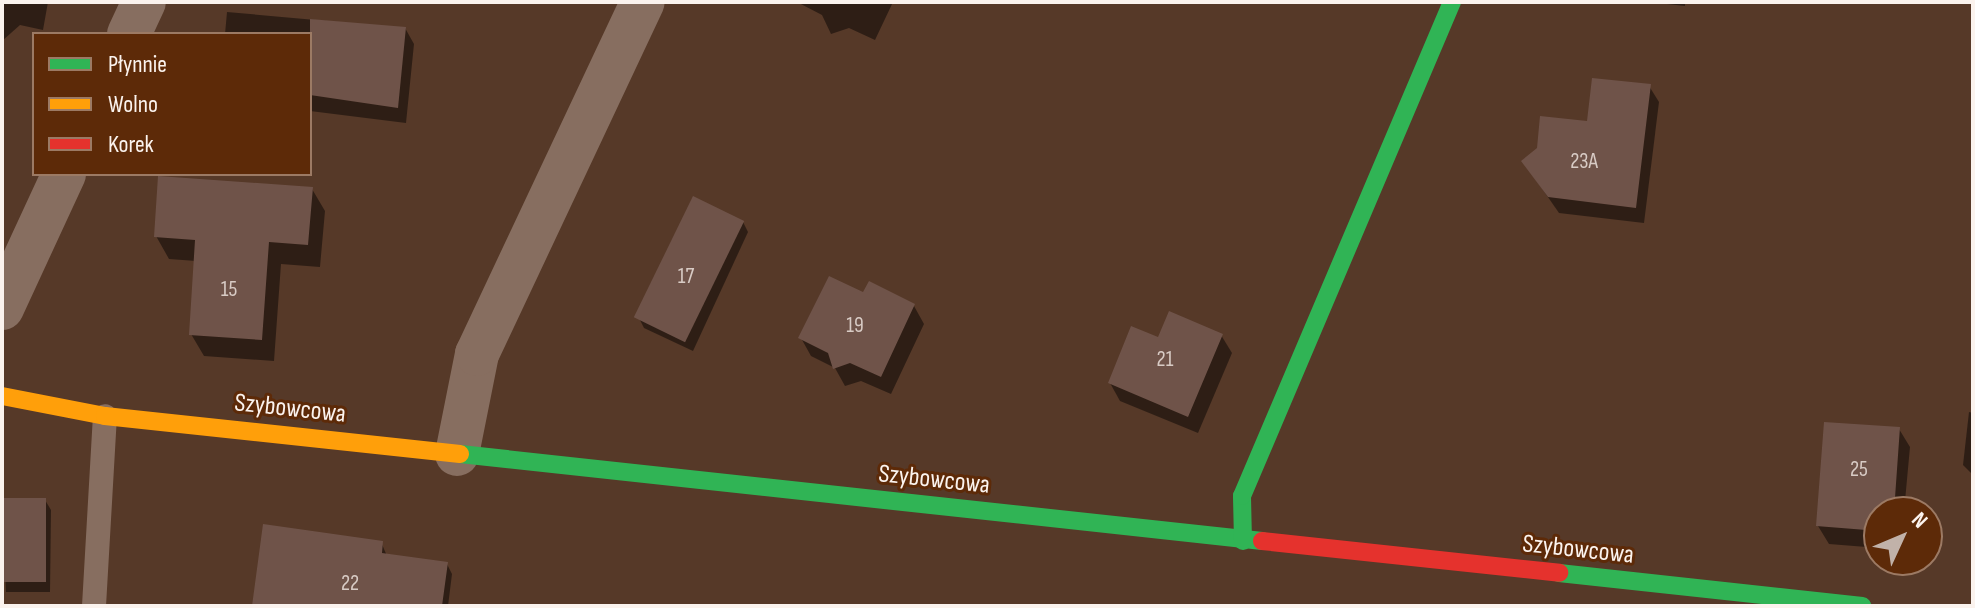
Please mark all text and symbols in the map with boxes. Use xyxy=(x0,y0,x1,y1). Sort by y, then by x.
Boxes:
legend xyxy=(32,32,312,176)
text: Płynnie xyxy=(108,50,167,79)
text: Wolno xyxy=(108,90,158,119)
text: Korek xyxy=(108,130,154,159)
house number: 23A xyxy=(1570,149,1598,175)
house number: 17 xyxy=(678,264,694,290)
house number: 15 xyxy=(221,277,237,303)
house number: 19 xyxy=(846,313,864,339)
house number: 21 xyxy=(1157,347,1173,373)
street label: Szybowcowa xyxy=(233,388,347,430)
house number: 25 xyxy=(1850,457,1868,483)
street label: Szybowcowa xyxy=(877,459,991,501)
north arrow xyxy=(1863,496,1943,576)
text: N xyxy=(1905,507,1933,534)
street label: Szybowcowa xyxy=(1521,529,1635,571)
house number: 22 xyxy=(341,571,359,597)

